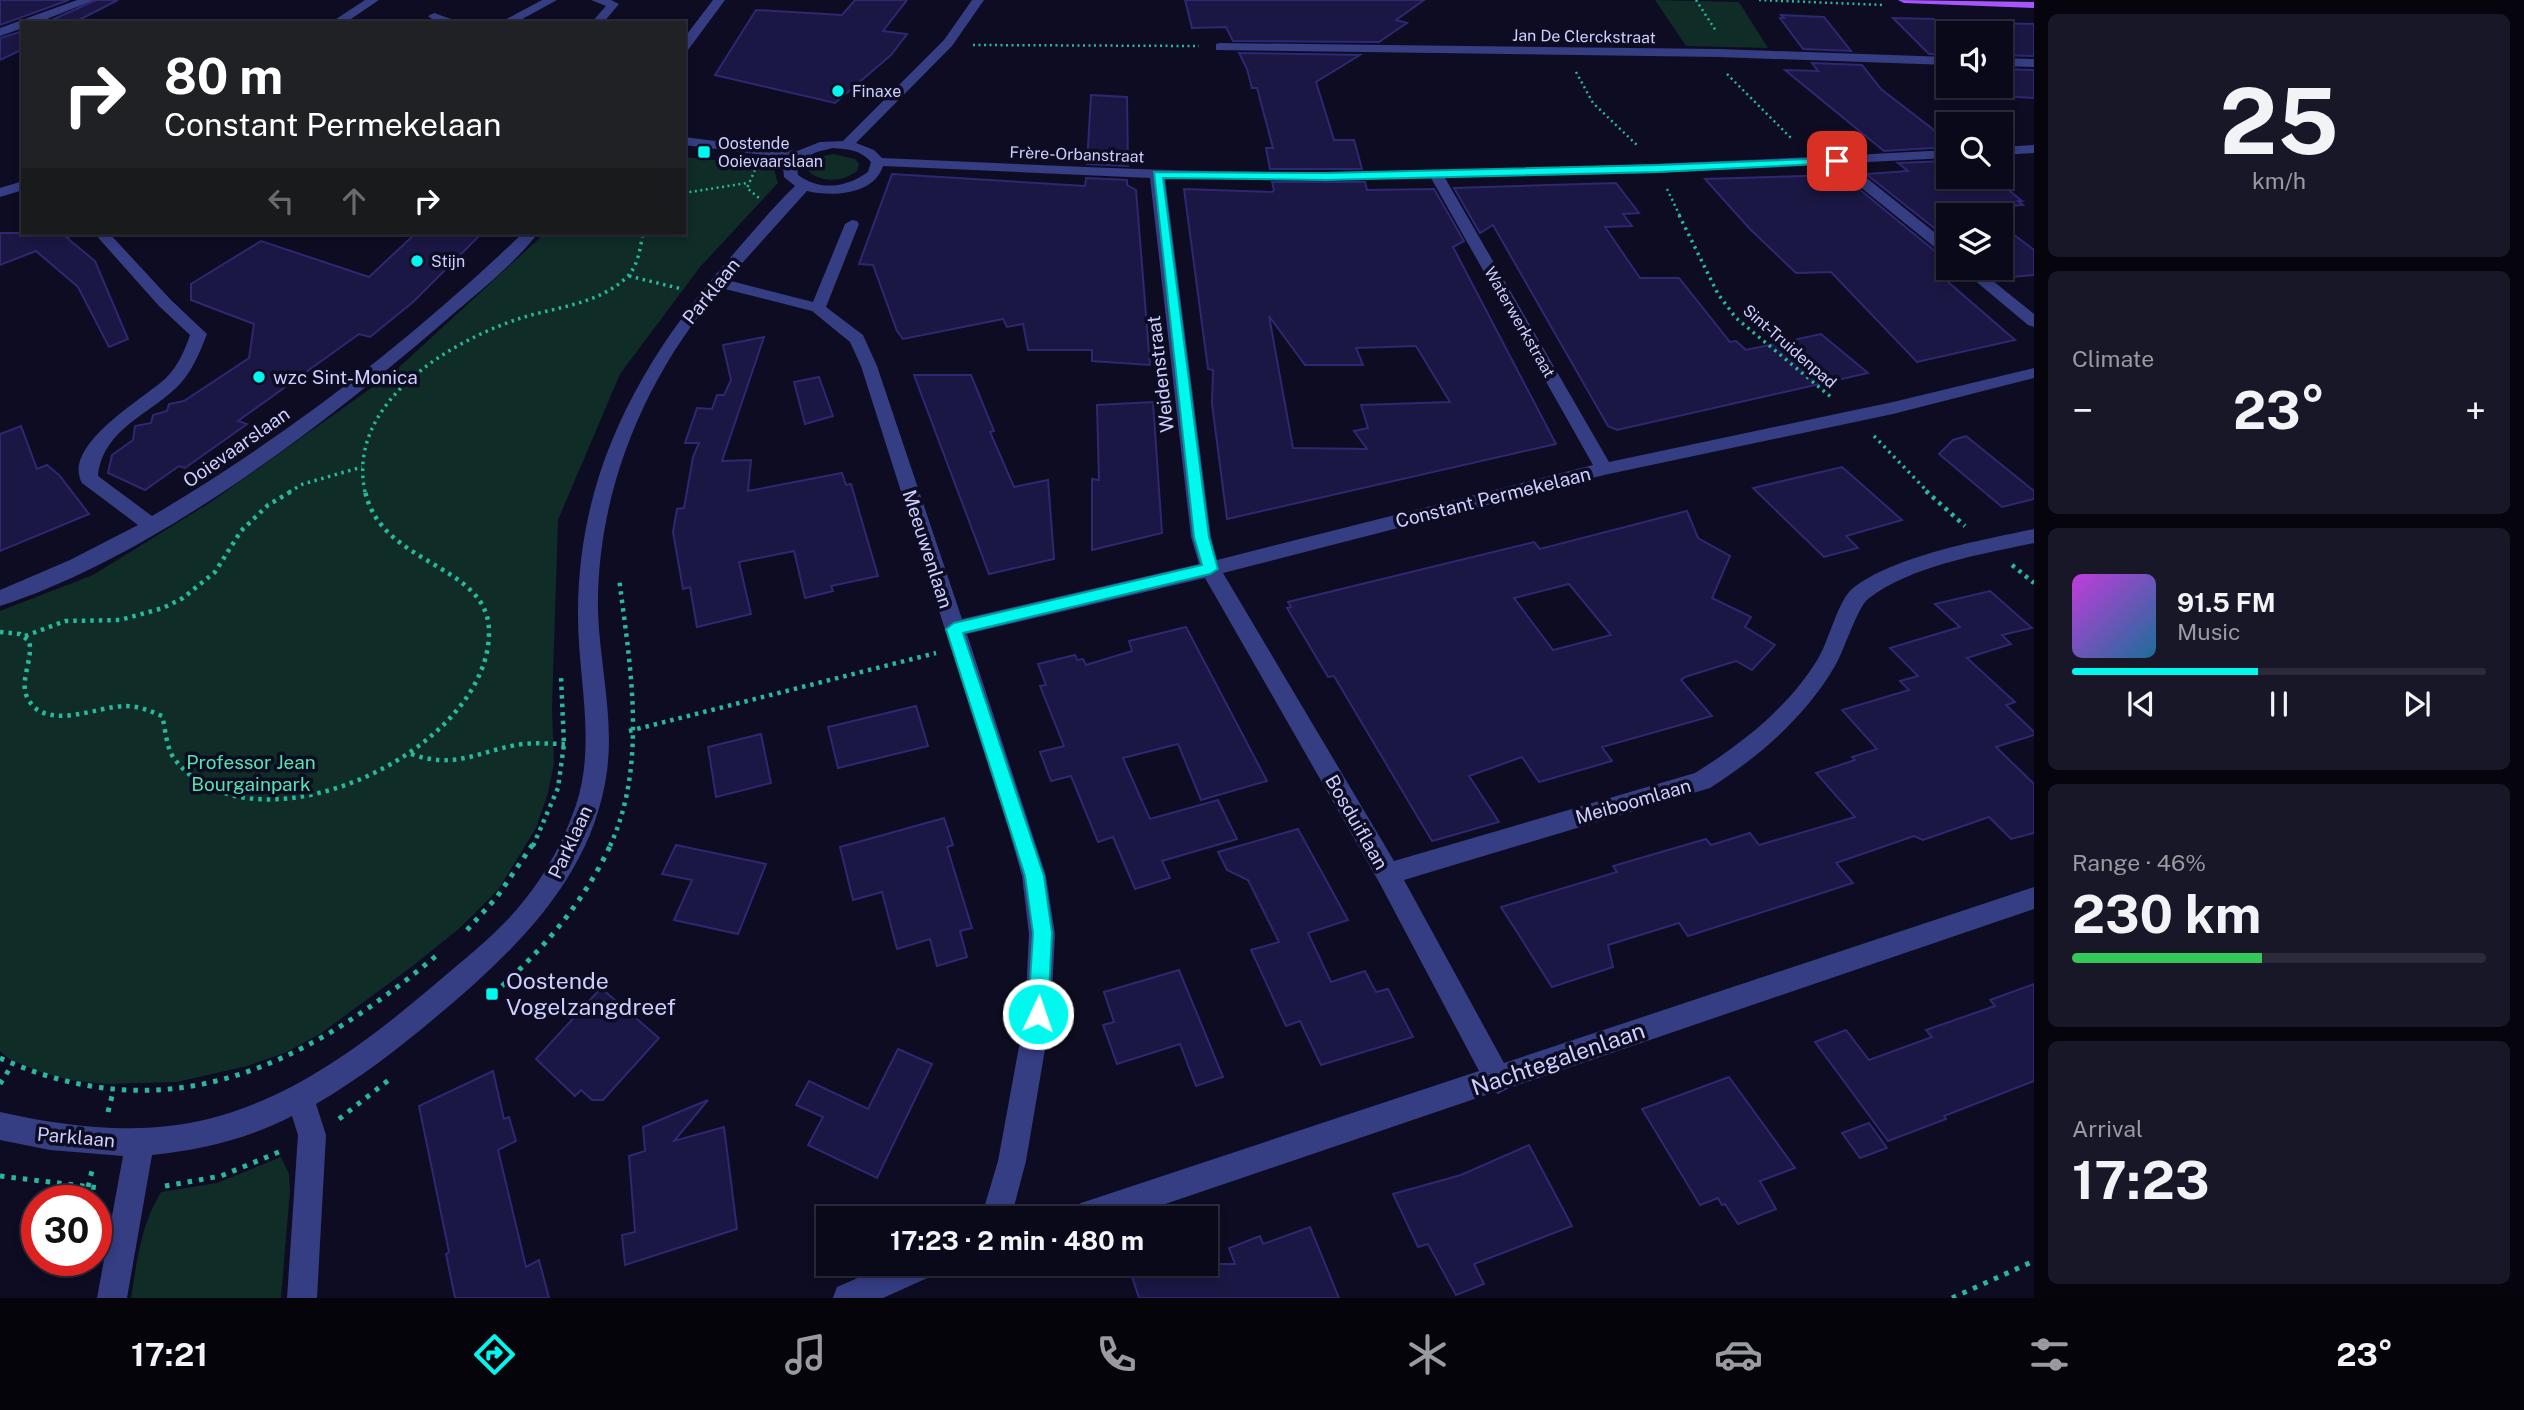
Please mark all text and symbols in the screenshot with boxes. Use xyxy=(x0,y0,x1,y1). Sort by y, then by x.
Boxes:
map controls xyxy=(1936,21,2013,280)
button: sound xyxy=(1936,21,2013,98)
street label: Jan De Clerckstraat xyxy=(1512,26,1656,47)
text: 80 m xyxy=(164,47,283,105)
icon: right xyxy=(49,49,140,140)
text: 25 xyxy=(2219,68,2339,174)
place label: Finaxe xyxy=(852,82,901,101)
marker: Finaxe xyxy=(830,83,846,99)
text: Constant Permekelaan xyxy=(164,106,501,143)
button: search xyxy=(1936,112,2013,189)
pin xyxy=(1807,131,1867,191)
place label: Oostende Ooievaarslaan xyxy=(718,134,823,171)
icon: arrive xyxy=(1818,142,1856,180)
street label: Frère-Orbanstraat xyxy=(1009,143,1145,166)
marker: Oostende Ooievaarslaan xyxy=(696,144,712,160)
text: km/h xyxy=(2252,167,2306,194)
icon: left xyxy=(262,182,300,220)
icon: ahead xyxy=(335,182,373,220)
icon: right xyxy=(408,182,446,220)
button: layers xyxy=(1936,203,2013,280)
place label: Stijn xyxy=(431,252,465,271)
marker: Stijn xyxy=(409,253,425,269)
street label: Parklaan xyxy=(678,254,744,328)
street label: Waterwerkstraat xyxy=(1480,264,1559,381)
street label: Sint-Truidenpad xyxy=(1739,301,1840,392)
street label: Weidenstraat xyxy=(1142,314,1178,434)
text: Climate xyxy=(2072,345,2154,372)
place label: wzc Sint-Monica xyxy=(273,366,418,388)
marker: wzc Sint-Monica xyxy=(251,369,267,385)
text: 23° xyxy=(2233,380,2325,441)
text: − xyxy=(2072,388,2093,433)
text: + xyxy=(2465,388,2486,433)
street label: Ooievaarslaan xyxy=(179,402,293,492)
street label: Constant Permekelaan xyxy=(1393,462,1593,532)
street label: Meeuwenlaan xyxy=(899,487,957,611)
text: 91.5 FM xyxy=(2177,587,2276,618)
text: Music xyxy=(2177,618,2241,645)
icon: previous xyxy=(2122,685,2160,723)
icon: pause xyxy=(2260,685,2298,723)
icon: next xyxy=(2398,685,2436,723)
park label: Professor Jean Bourgainpark xyxy=(186,751,316,795)
street label: Bosduiflaan xyxy=(1321,771,1393,873)
street label: Meiboomlaan xyxy=(1573,774,1693,828)
street label: Parklaan xyxy=(544,802,596,882)
text: Range · 46% xyxy=(2072,849,2206,876)
text: 230 km xyxy=(2072,884,2261,945)
place label: Oostende Vogelzangdreef xyxy=(506,967,676,1020)
position arrow xyxy=(1001,977,1075,1051)
marker: Oostende Vogelzangdreef xyxy=(484,986,500,1002)
street label: Nachtegalenlaan xyxy=(1468,1016,1648,1101)
text: Arrival xyxy=(2072,1115,2143,1142)
street label: Parklaan xyxy=(36,1123,116,1151)
text: 17:23 xyxy=(2072,1150,2209,1211)
speed limit sign: 30 xyxy=(21,1185,112,1276)
text: 17:23 · 2 min · 480 m xyxy=(890,1225,1144,1256)
icon: directions xyxy=(470,1330,519,1379)
icon: music xyxy=(781,1330,830,1379)
icon: phone xyxy=(1092,1330,1141,1379)
icon: climate xyxy=(1403,1330,1452,1379)
icon: car xyxy=(1714,1330,1763,1379)
icon: filters xyxy=(2025,1330,2074,1379)
text: 17:21 xyxy=(131,1336,208,1373)
text: 23° xyxy=(2336,1336,2393,1373)

